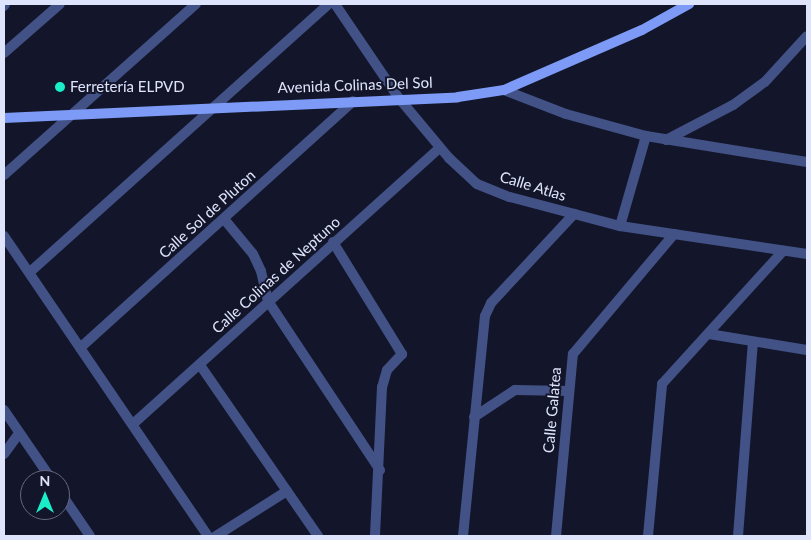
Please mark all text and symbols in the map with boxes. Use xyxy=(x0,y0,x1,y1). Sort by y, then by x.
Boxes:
street label: Avenida Colinas Del Sol xyxy=(277,73,433,97)
place label: Ferretería ELPVD xyxy=(70,78,185,96)
marker: Ferretería ELPVD xyxy=(54,81,66,93)
street label: Calle Sol de Pluton xyxy=(155,166,259,262)
street label: Calle Atlas xyxy=(497,167,569,205)
street label: Calle Colinas de Neptuno xyxy=(208,213,344,337)
street label: Calle Galatea xyxy=(539,366,565,454)
north arrow xyxy=(20,470,70,520)
text: N xyxy=(40,472,50,489)

